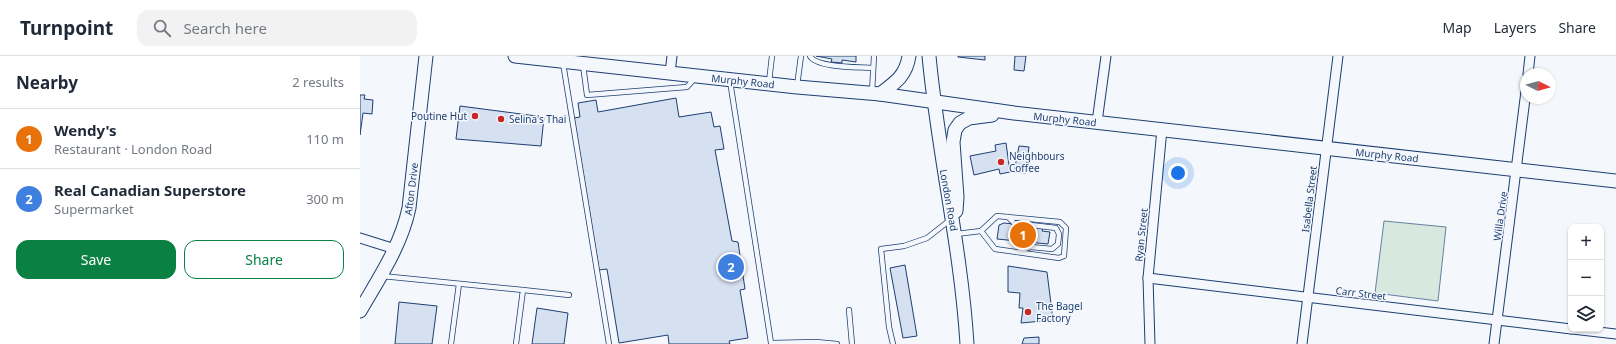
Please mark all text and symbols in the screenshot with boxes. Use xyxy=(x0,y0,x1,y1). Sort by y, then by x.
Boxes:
search box xyxy=(137,10,417,46)
text: Turnpoint xyxy=(20,15,113,41)
icon: search xyxy=(151,17,173,39)
text: Search here xyxy=(183,18,267,38)
text: Map xyxy=(1443,18,1472,37)
text: Layers xyxy=(1494,18,1536,37)
text: Share xyxy=(1558,18,1596,37)
north arrow xyxy=(1520,68,1556,104)
text: Nearby xyxy=(16,71,78,94)
street label: Murphy Road xyxy=(711,71,775,91)
text: 2 results xyxy=(292,73,344,91)
place label: Poutine Hut xyxy=(411,109,467,123)
street label: Murphy Road xyxy=(1033,109,1097,129)
marker: Poutine Hut xyxy=(470,111,480,121)
place label: Selina's Thai xyxy=(509,112,566,126)
marker: Selina's Thai xyxy=(496,114,506,124)
text: Wendy's xyxy=(54,120,117,140)
text: 1 xyxy=(25,130,33,148)
text: 110 m xyxy=(306,130,344,148)
text: Restaurant · London Road xyxy=(54,140,212,158)
street label: Murphy Road xyxy=(1355,145,1419,165)
place label: Neighbours Coffee xyxy=(1009,149,1065,175)
marker: Neighbours Coffee xyxy=(996,157,1006,167)
street label: Afton Drive xyxy=(401,161,421,216)
your location xyxy=(1168,163,1188,183)
street label: Isabella Street xyxy=(1298,165,1320,233)
street label: London Road xyxy=(937,168,961,232)
text: Real Canadian Superstore xyxy=(54,180,246,200)
text: 2 xyxy=(25,190,33,208)
text: 300 m xyxy=(306,190,344,208)
street label: Willa Drive xyxy=(1490,190,1510,242)
text: Supermarket xyxy=(54,200,134,218)
street label: Ryan Street xyxy=(1131,207,1151,262)
pin: 1 xyxy=(1010,220,1036,250)
map controls xyxy=(1568,224,1604,332)
button: + xyxy=(1568,224,1604,260)
button: Save xyxy=(16,240,176,279)
button: Share xyxy=(184,240,344,279)
pin: 2 xyxy=(718,252,744,282)
button: − xyxy=(1568,260,1604,296)
street label: Carr Street xyxy=(1335,283,1387,303)
button: layers xyxy=(1568,296,1604,332)
place label: The Bagel Factory xyxy=(1036,299,1082,325)
marker: The Bagel Factory xyxy=(1023,307,1033,317)

